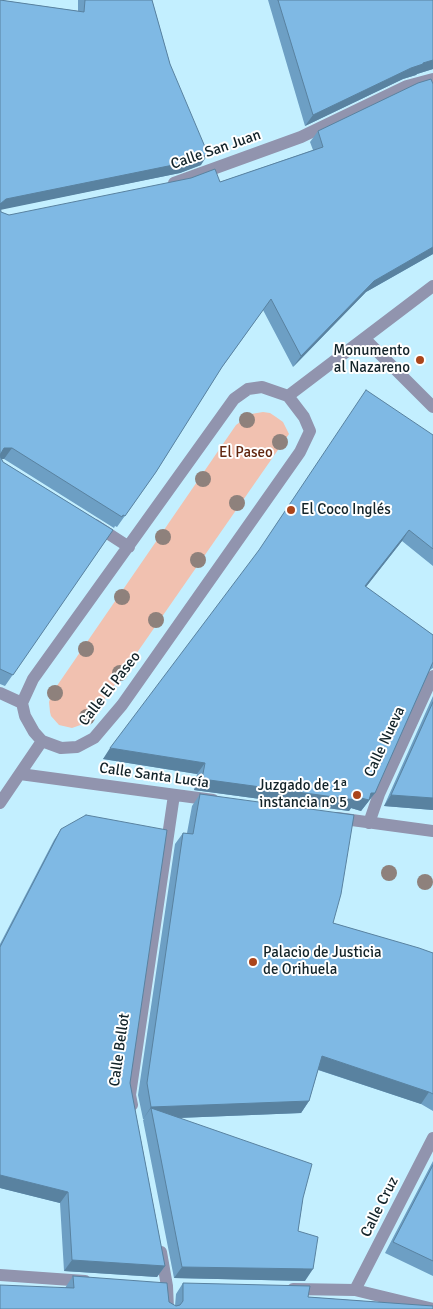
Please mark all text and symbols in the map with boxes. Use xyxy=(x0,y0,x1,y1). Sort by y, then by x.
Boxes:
street label: Calle San Juan xyxy=(169,126,263,174)
place label: Monumento al Nazareno xyxy=(333,342,410,377)
marker: Monumento al Nazareno xyxy=(414,354,426,366)
park label: El Paseo xyxy=(219,444,273,462)
place label: El Coco Inglés xyxy=(301,501,391,519)
marker: El Coco Inglés xyxy=(285,504,297,516)
street label: Calle El Paseo xyxy=(75,648,145,730)
street label: Calle Nueva xyxy=(361,704,409,780)
street label: Calle Santa Lucía xyxy=(98,759,210,793)
place label: Juzgado de 1ª instancia nº 5 xyxy=(258,777,347,812)
marker: Juzgado de 1ª instancia nº 5 xyxy=(351,789,363,801)
place label: Palacio de Justicia de Orihuela xyxy=(263,944,382,979)
marker: Palacio de Justicia de Orihuela xyxy=(247,956,259,968)
street label: Calle Bellot xyxy=(106,1012,134,1088)
street label: Calle Cruz xyxy=(357,1174,403,1240)

